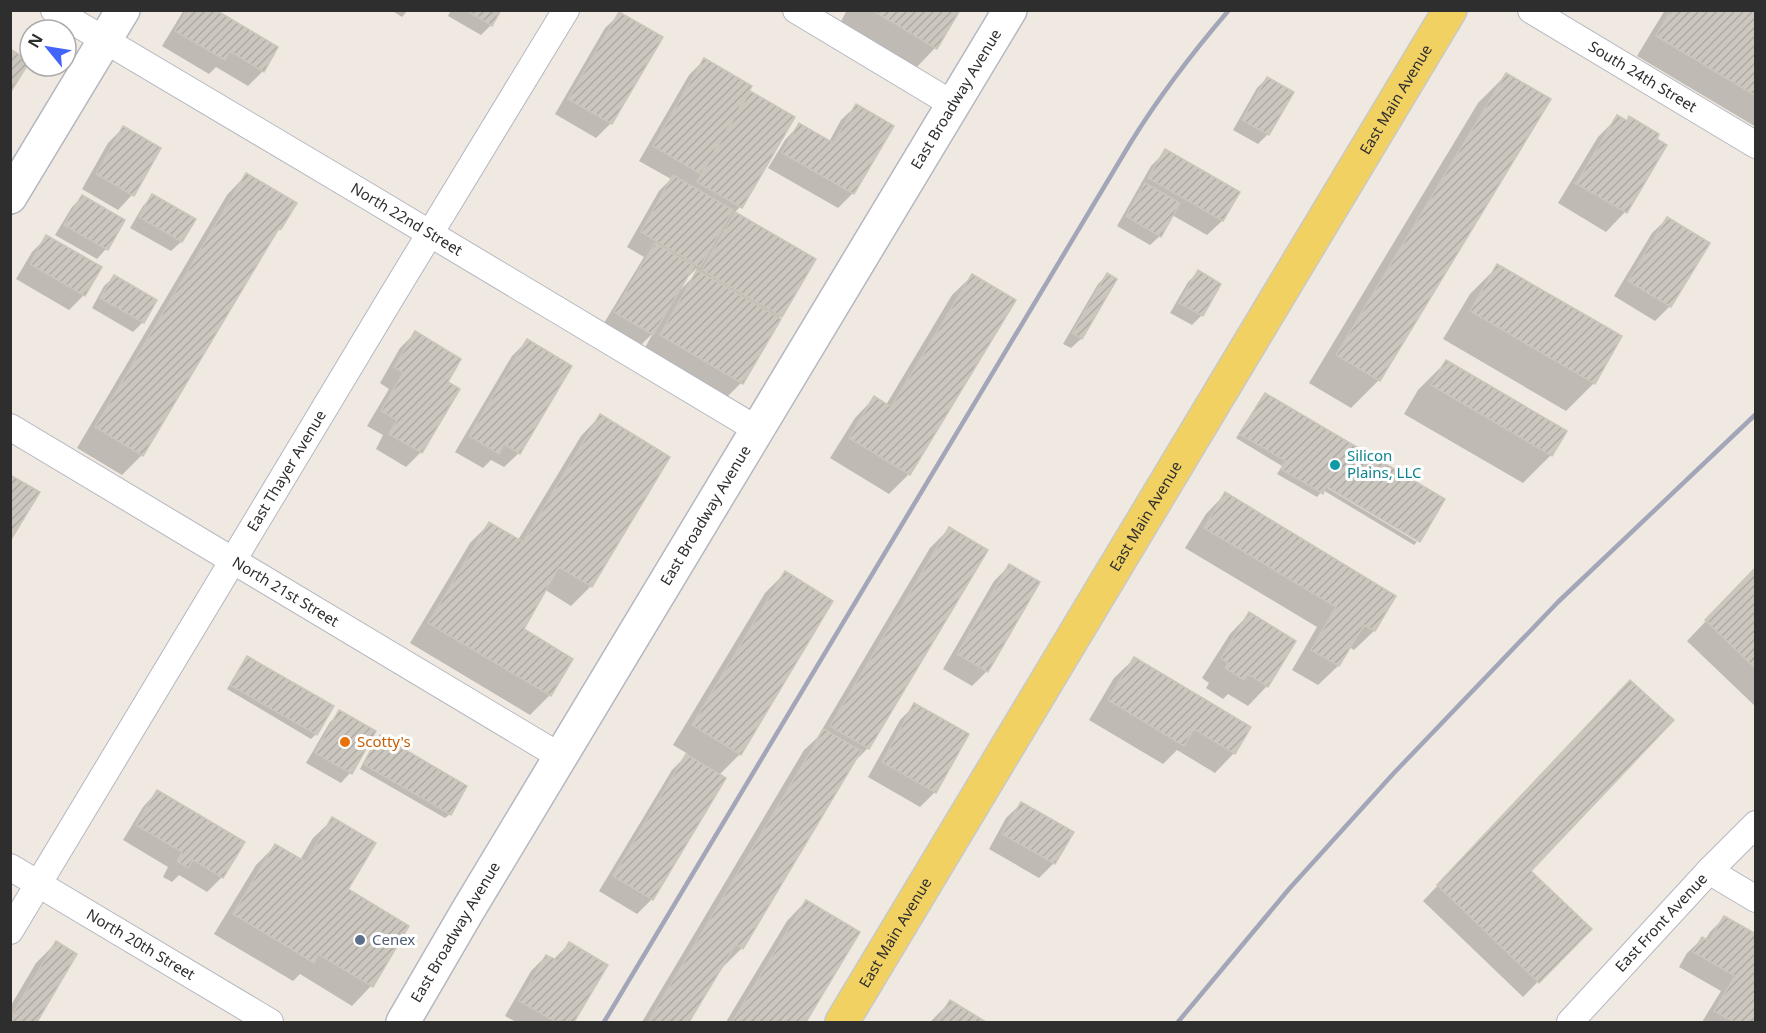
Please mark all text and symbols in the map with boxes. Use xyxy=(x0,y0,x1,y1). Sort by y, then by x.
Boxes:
north arrow xyxy=(18,18,78,78)
street label: East Broadway Avenue xyxy=(906,25,1005,172)
text: N xyxy=(22,29,48,52)
street label: South 24th Street xyxy=(1585,36,1701,117)
street label: East Main Avenue xyxy=(1354,40,1436,158)
street label: North 22nd Street xyxy=(347,177,467,260)
street label: East Thayer Avenue xyxy=(242,406,330,535)
street label: East Broadway Avenue xyxy=(655,441,755,589)
place label: Silicon Plains, LLC xyxy=(1347,445,1422,482)
street label: East Main Avenue xyxy=(1104,457,1186,575)
marker: Silicon Plains, LLC xyxy=(1328,458,1342,472)
street label: North 21st Street xyxy=(229,551,343,631)
place label: Scotty's xyxy=(357,731,411,751)
marker: Scotty's xyxy=(338,735,352,749)
street label: East Broadway Avenue xyxy=(406,858,504,1006)
street label: East Front Avenue xyxy=(1610,868,1711,976)
street label: East Main Avenue xyxy=(854,874,935,991)
street label: North 20th Street xyxy=(83,904,200,984)
place label: Cenex xyxy=(372,929,415,949)
marker: Cenex xyxy=(353,933,367,947)

